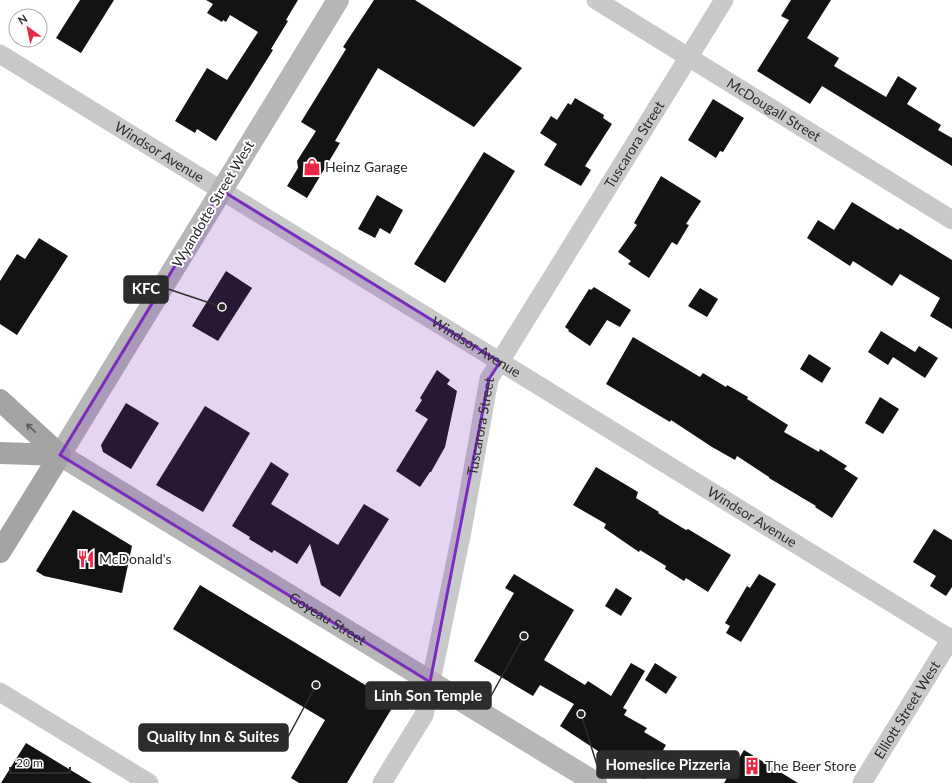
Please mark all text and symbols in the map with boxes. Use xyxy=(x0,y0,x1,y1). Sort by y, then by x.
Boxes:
north arrow xyxy=(8,8,48,48)
text: N xyxy=(15,11,29,27)
street label: McDougall Street xyxy=(724,74,824,145)
street label: Tuscarora Street xyxy=(600,98,667,191)
street label: Windsor Avenue xyxy=(112,118,207,186)
street label: Wyandotte Street West xyxy=(168,137,257,270)
shop icon: Heinz Garage xyxy=(302,157,322,177)
place label: Heinz Garage xyxy=(325,158,408,175)
callout: KFC xyxy=(124,276,168,303)
text: KFC xyxy=(132,279,160,297)
street label: Windsor Avenue xyxy=(428,313,524,381)
street label: Tuscarora Street xyxy=(463,376,497,477)
one-way arrow xyxy=(26,424,36,433)
street label: Windsor Avenue xyxy=(704,483,800,550)
restaurant icon: McDonald's xyxy=(76,549,96,569)
place label: McDonald's xyxy=(99,550,172,567)
street label: Goyeau Street xyxy=(286,588,370,648)
street label: Elliott Street West xyxy=(870,658,943,761)
callout: Linh Son Temple xyxy=(366,682,491,709)
text: Linh Son Temple xyxy=(374,686,482,704)
callout: Quality Inn & Suites xyxy=(139,724,288,751)
text: Quality Inn & Suites xyxy=(147,727,280,745)
scale bar xyxy=(10,749,70,775)
callout: Homeslice Pizzeria xyxy=(597,751,739,778)
text: 20 m xyxy=(16,755,43,770)
text: Homeslice Pizzeria xyxy=(605,755,731,773)
building icon: The Beer Store xyxy=(742,756,762,776)
place label: The Beer Store xyxy=(765,757,856,774)

